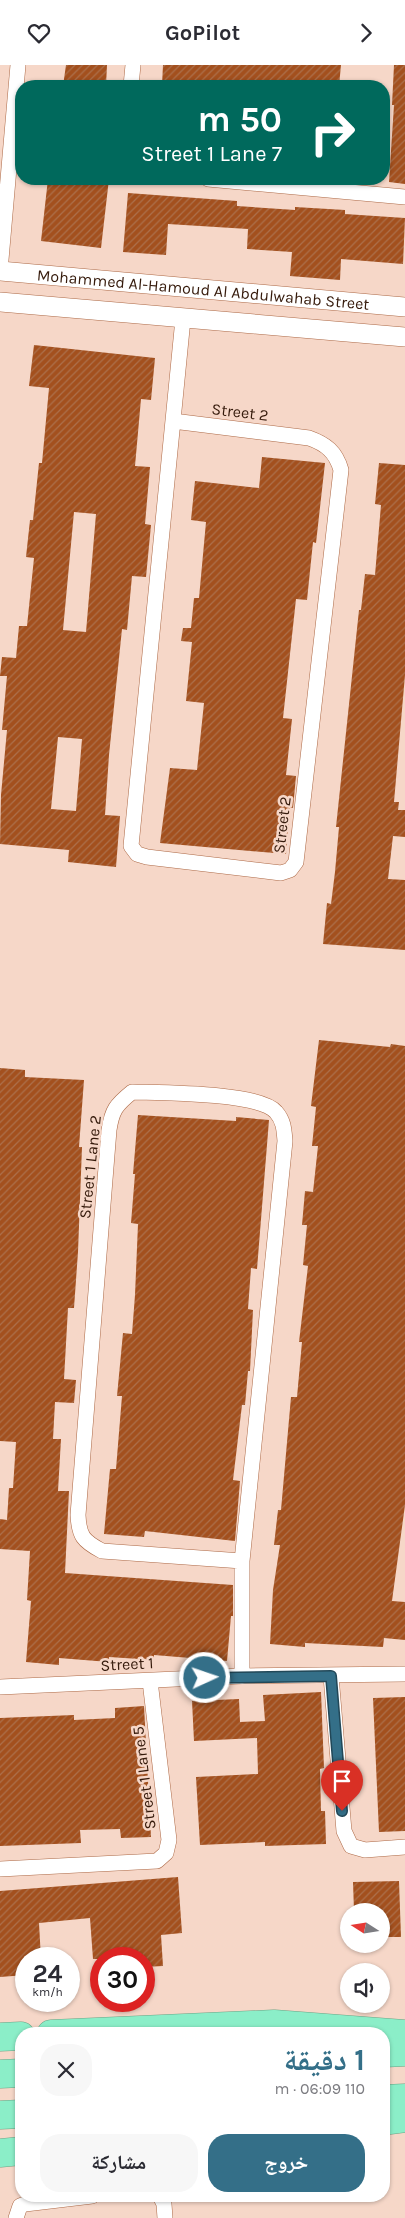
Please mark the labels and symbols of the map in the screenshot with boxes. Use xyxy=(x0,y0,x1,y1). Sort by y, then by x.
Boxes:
street label: Mohammed Al-Hamoud Al Abdulwahab Street xyxy=(36,265,370,313)
street label: Street 2 xyxy=(211,399,269,425)
street label: Street 2 xyxy=(269,796,295,854)
street label: Street 1 Lane 2 xyxy=(75,1114,105,1220)
position arrow xyxy=(178,1651,230,1703)
street label: Street 1 xyxy=(100,1653,154,1675)
street label: Street 1 Lane 5 xyxy=(128,1725,160,1831)
pin xyxy=(321,1760,363,1811)
north arrow xyxy=(340,1903,390,1953)
speed limit sign: 30 xyxy=(90,1947,155,2012)

